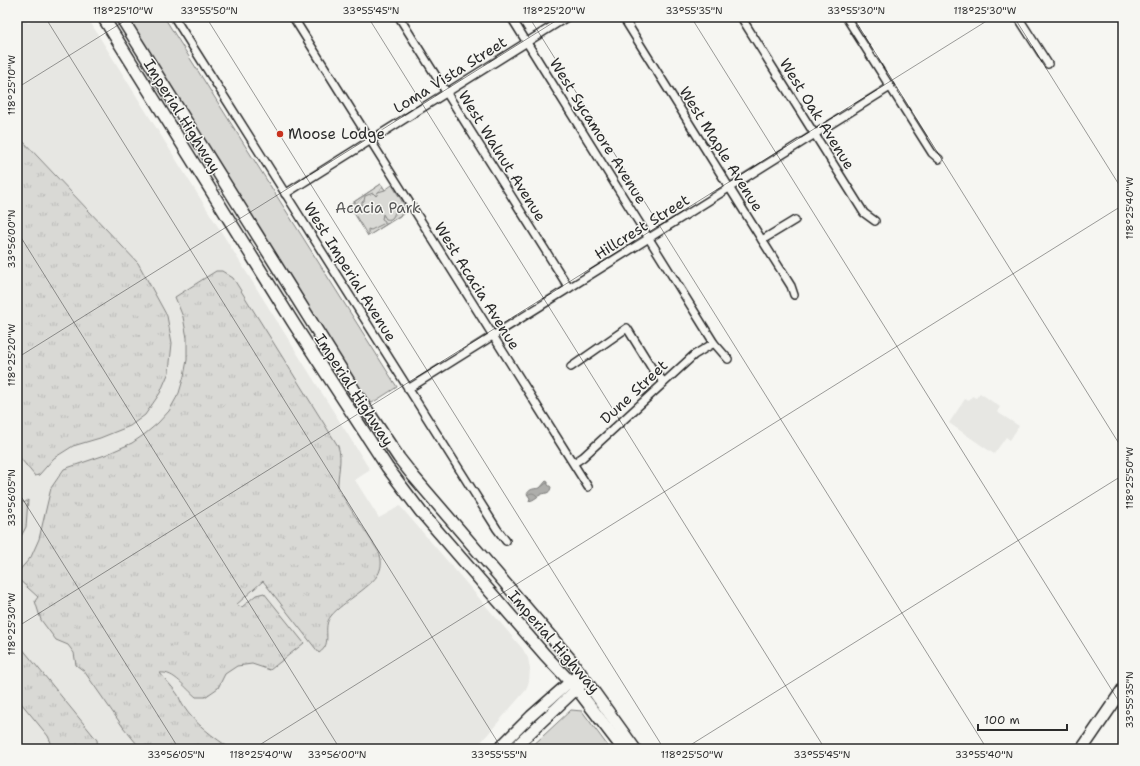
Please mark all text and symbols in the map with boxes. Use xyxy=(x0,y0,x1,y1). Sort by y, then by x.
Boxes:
text: 118°25'10"W xyxy=(93,4,154,17)
text: 33°55'50"N xyxy=(180,4,238,17)
text: 33°55'45"N xyxy=(343,4,399,17)
text: 118°25'20"W xyxy=(523,4,586,17)
text: 33°55'35"N xyxy=(665,4,723,17)
text: 33°55'30"N xyxy=(827,4,885,17)
text: 118°25'30"W xyxy=(954,4,1017,17)
street label: Loma Vista Street xyxy=(389,32,511,118)
text: 118°25'10"W xyxy=(5,54,18,115)
street label: West Sycamore Avenue xyxy=(545,54,651,208)
street label: Imperial Highway xyxy=(139,55,225,177)
street label: West Oak Avenue xyxy=(775,55,859,173)
street label: West Maple Avenue xyxy=(674,83,768,215)
street label: West Walnut Avenue xyxy=(454,87,550,225)
place label: Moose Lodge xyxy=(288,124,385,144)
marker: Moose Lodge xyxy=(275,129,285,139)
text: 118°25'40"W xyxy=(1123,176,1136,239)
street label: Hillcrest Street xyxy=(591,190,693,264)
park label: Acacia Park xyxy=(335,198,421,218)
street label: West Imperial Avenue xyxy=(299,199,401,345)
text: 33°56'00"N xyxy=(5,210,18,268)
street label: West Acacia Avenue xyxy=(430,218,524,354)
text: 118°25'20"W xyxy=(5,323,18,386)
street label: Imperial Highway xyxy=(310,330,398,450)
street label: Dune Street xyxy=(596,356,672,428)
text: 118°25'50"W xyxy=(1123,446,1136,509)
text: 33°56'05"N xyxy=(5,469,18,527)
street label: Imperial Highway xyxy=(504,586,604,698)
text: 118°25'30"W xyxy=(5,592,18,655)
text: 33°55'35"N xyxy=(1123,671,1136,729)
scale bar xyxy=(978,706,1067,732)
text: 100 m xyxy=(984,712,1020,728)
text: 33°56'05"N xyxy=(147,748,205,761)
text: 118°25'40"W xyxy=(230,748,293,761)
text: 33°56'00"N xyxy=(308,748,366,761)
text: 33°55'55"N xyxy=(471,748,527,761)
text: 118°25'50"W xyxy=(661,748,724,761)
text: 33°55'45"N xyxy=(794,748,850,761)
text: 33°55'40"N xyxy=(955,748,1013,761)

